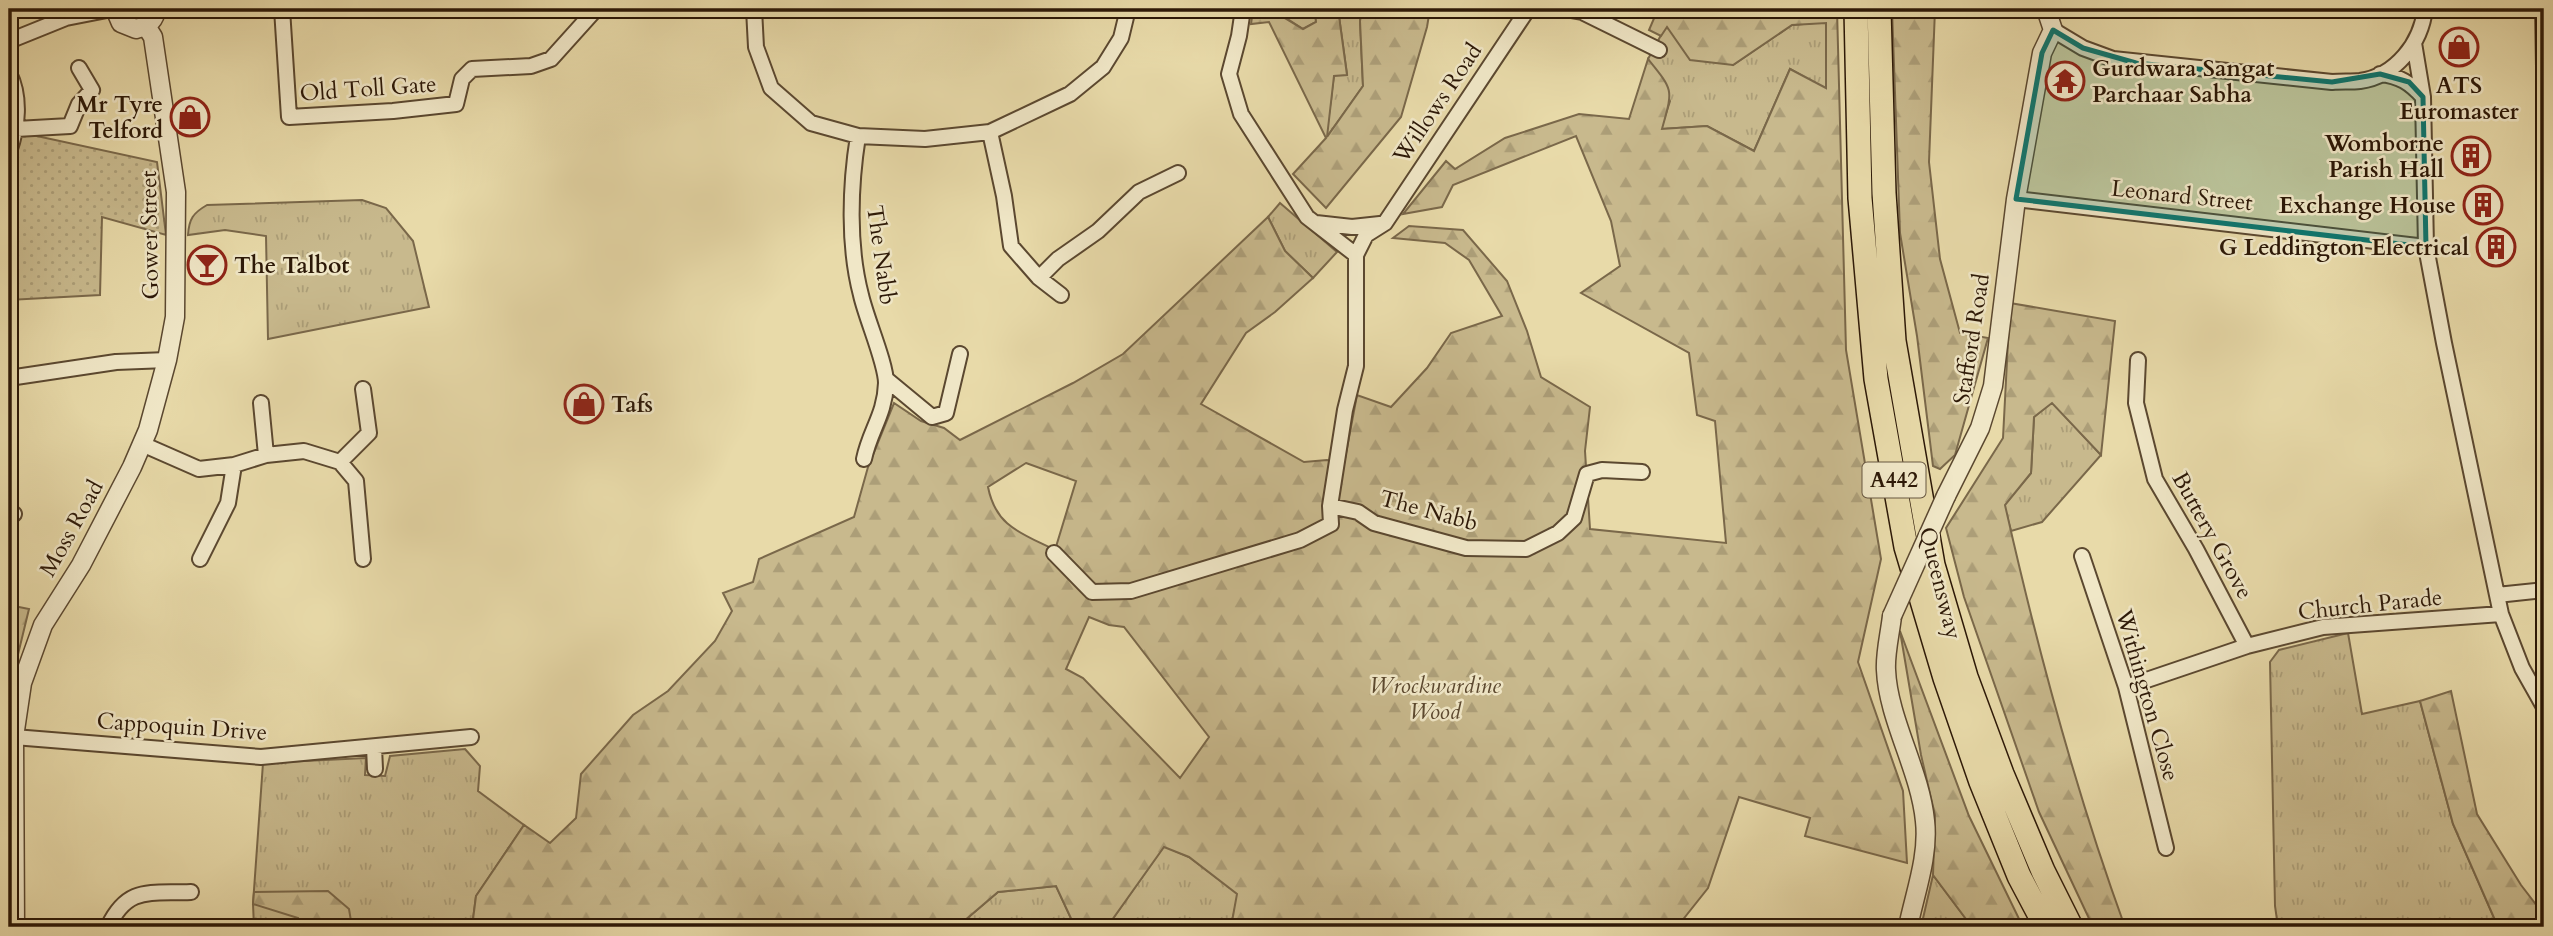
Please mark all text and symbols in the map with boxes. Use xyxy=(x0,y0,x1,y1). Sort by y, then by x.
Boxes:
shop icon: ATS Euromaster xyxy=(2438,26,2480,68)
street label: Willows Road xyxy=(1385,36,1490,170)
place label: Gurdwara Sangat Parchaar Sabha xyxy=(2092,53,2274,110)
temple icon: Gurdwara Sangat Parchaar Sabha xyxy=(2044,60,2086,102)
street label: Old Toll Gate xyxy=(299,68,438,109)
place label: ATS Euromaster xyxy=(2399,70,2520,127)
place label: Mr Tyre Telford xyxy=(76,89,163,146)
shop icon: Mr Tyre Telford xyxy=(169,96,211,138)
place label: Womborne Parish Hall xyxy=(2323,128,2444,185)
building icon: Womborne Parish Hall xyxy=(2450,135,2492,177)
street label: Gower Street xyxy=(133,170,166,300)
street label: Leonard Street xyxy=(2110,173,2254,218)
building icon: Exchange House xyxy=(2462,184,2504,226)
place label: Exchange House xyxy=(2279,190,2456,221)
street label: The Nabb xyxy=(859,203,904,307)
building icon: G Leddington Electrical xyxy=(2475,226,2517,268)
place label: G Leddington Electrical xyxy=(2219,232,2469,263)
bar icon: The Talbot xyxy=(186,244,228,286)
place label: The Talbot xyxy=(234,250,349,281)
street label: Stafford Road xyxy=(1946,271,1997,407)
shop icon: Tafs xyxy=(563,383,605,425)
place label: Tafs xyxy=(611,389,653,420)
road number: A442 xyxy=(1862,462,1926,498)
street label: Buttery Grove xyxy=(2165,466,2260,604)
street label: Moss Road xyxy=(32,474,111,582)
street label: The Nabb xyxy=(1376,483,1481,538)
street label: Queensway xyxy=(1912,524,1969,642)
street label: Church Parade xyxy=(2296,581,2444,627)
street label: Withington Close xyxy=(2108,605,2187,785)
park label: Wrockwardine Wood xyxy=(1369,670,1501,727)
street label: Cappoquin Drive xyxy=(96,705,268,748)

